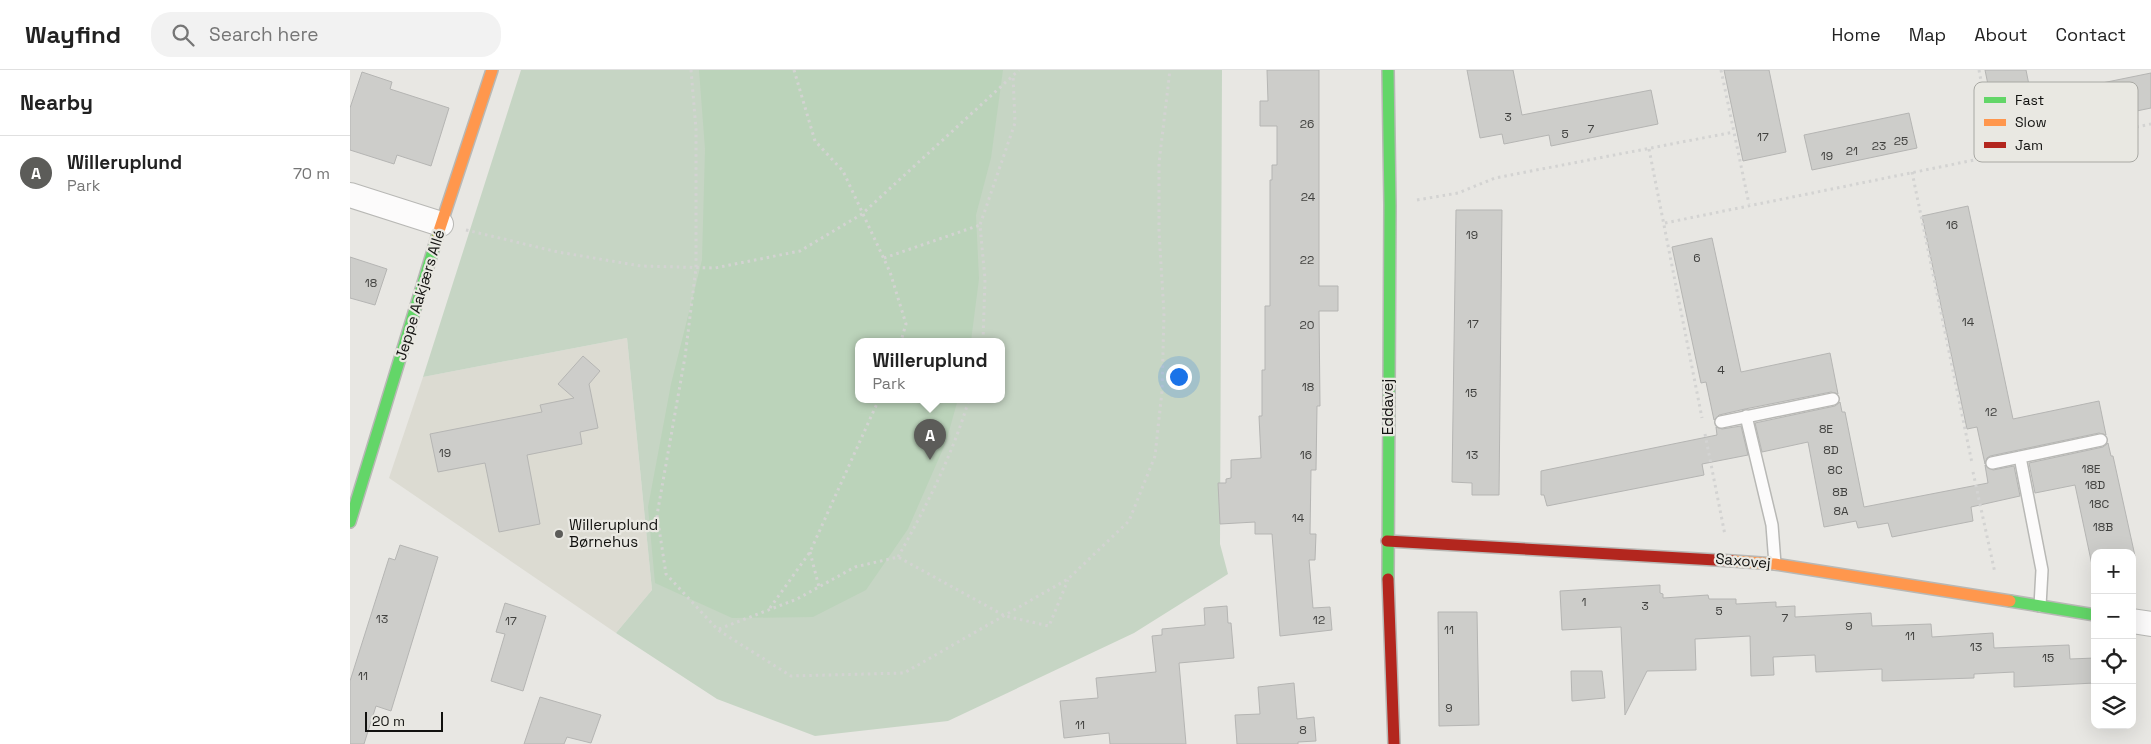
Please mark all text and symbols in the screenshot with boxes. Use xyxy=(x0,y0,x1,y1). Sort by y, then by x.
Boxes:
search box xyxy=(151,12,501,57)
text: Wayfind xyxy=(25,19,121,50)
icon: search xyxy=(169,21,197,49)
text: Search here xyxy=(209,22,319,47)
text: Home xyxy=(1832,23,1881,46)
text: Map xyxy=(1909,23,1946,46)
text: About xyxy=(1974,23,2028,46)
text: Contact xyxy=(2056,23,2126,46)
legend xyxy=(1974,82,2138,162)
text: Nearby xyxy=(20,89,93,116)
text: Fast xyxy=(2015,91,2044,109)
house number: 3 xyxy=(1504,109,1512,125)
text: Slow xyxy=(2015,113,2047,131)
house number: 26 xyxy=(1300,116,1314,132)
house number: 7 xyxy=(1588,121,1595,137)
house number: 5 xyxy=(1561,126,1569,142)
house number: 17 xyxy=(1757,129,1769,145)
house number: 25 xyxy=(1894,133,1908,149)
text: Jam xyxy=(2015,136,2043,154)
house number: 23 xyxy=(1872,138,1886,154)
house number: 21 xyxy=(1846,143,1858,159)
house number: 19 xyxy=(1821,148,1833,164)
text: Willeruplund xyxy=(67,150,182,175)
text: A xyxy=(31,163,41,184)
text: 70 m xyxy=(293,163,330,184)
text: Park xyxy=(67,175,100,196)
house number: 24 xyxy=(1301,189,1316,205)
house number: 16 xyxy=(1946,217,1958,233)
street label: Jeppe Aakjærs Allé xyxy=(391,227,448,363)
house number: 19 xyxy=(1466,227,1478,243)
house number: 6 xyxy=(1693,250,1701,266)
house number: 22 xyxy=(1300,252,1314,268)
house number: 18 xyxy=(365,275,377,291)
house number: 14 xyxy=(1962,314,1975,330)
house number: 17 xyxy=(1467,316,1479,332)
house number: 20 xyxy=(1300,317,1314,333)
popup xyxy=(855,338,1005,403)
text: Willeruplund xyxy=(872,348,988,373)
house number: 4 xyxy=(1717,362,1725,378)
your location xyxy=(1166,364,1192,390)
text: Park xyxy=(872,373,906,394)
house number: 18 xyxy=(1302,379,1314,395)
street label: Eddavej xyxy=(1378,379,1397,435)
house number: 15 xyxy=(1465,385,1477,401)
house number: 12 xyxy=(1985,404,1997,420)
pin: A xyxy=(914,419,946,460)
house number: 8E xyxy=(1819,421,1833,437)
house number: 8D xyxy=(1823,442,1839,458)
house number: 19 xyxy=(439,445,451,461)
house number: 16 xyxy=(1300,447,1312,463)
house number: 13 xyxy=(1466,447,1478,463)
house number: 18E xyxy=(2081,461,2101,477)
house number: 8C xyxy=(1827,462,1843,478)
house number: 18D xyxy=(2085,477,2105,493)
house number: 8B xyxy=(1832,484,1848,500)
house number: 18C xyxy=(2089,496,2109,512)
house number: 8A xyxy=(1833,503,1849,519)
house number: 14 xyxy=(1292,510,1305,526)
place label: Willeruplund Børnehus xyxy=(569,515,658,551)
house number: 18B xyxy=(2093,519,2113,535)
marker: Willeruplund Børnehus xyxy=(553,528,565,540)
street label: Saxovej xyxy=(1715,549,1772,572)
map controls xyxy=(2091,549,2136,729)
button: + xyxy=(2091,549,2136,594)
house number: 1 xyxy=(1581,594,1587,610)
button: − xyxy=(2091,594,2136,639)
house number: 3 xyxy=(1641,598,1649,614)
house number: 5 xyxy=(1715,603,1723,619)
house number: 7 xyxy=(1782,610,1789,626)
house number: 13 xyxy=(376,611,388,627)
house number: 12 xyxy=(1313,612,1325,628)
house number: 17 xyxy=(505,613,517,629)
house number: 9 xyxy=(1845,618,1853,634)
house number: 11 xyxy=(1444,622,1454,638)
house number: 11 xyxy=(1905,628,1915,644)
house number: 13 xyxy=(1970,639,1982,655)
button: locate xyxy=(2091,639,2136,684)
house number: 15 xyxy=(2042,650,2054,666)
house number: 11 xyxy=(358,668,368,684)
button: layers xyxy=(2091,684,2136,729)
house number: 9 xyxy=(1445,700,1453,716)
scale bar xyxy=(365,709,442,732)
text: 20 m xyxy=(372,712,405,730)
house number: 11 xyxy=(1075,717,1085,733)
house number: 8 xyxy=(1299,722,1307,738)

